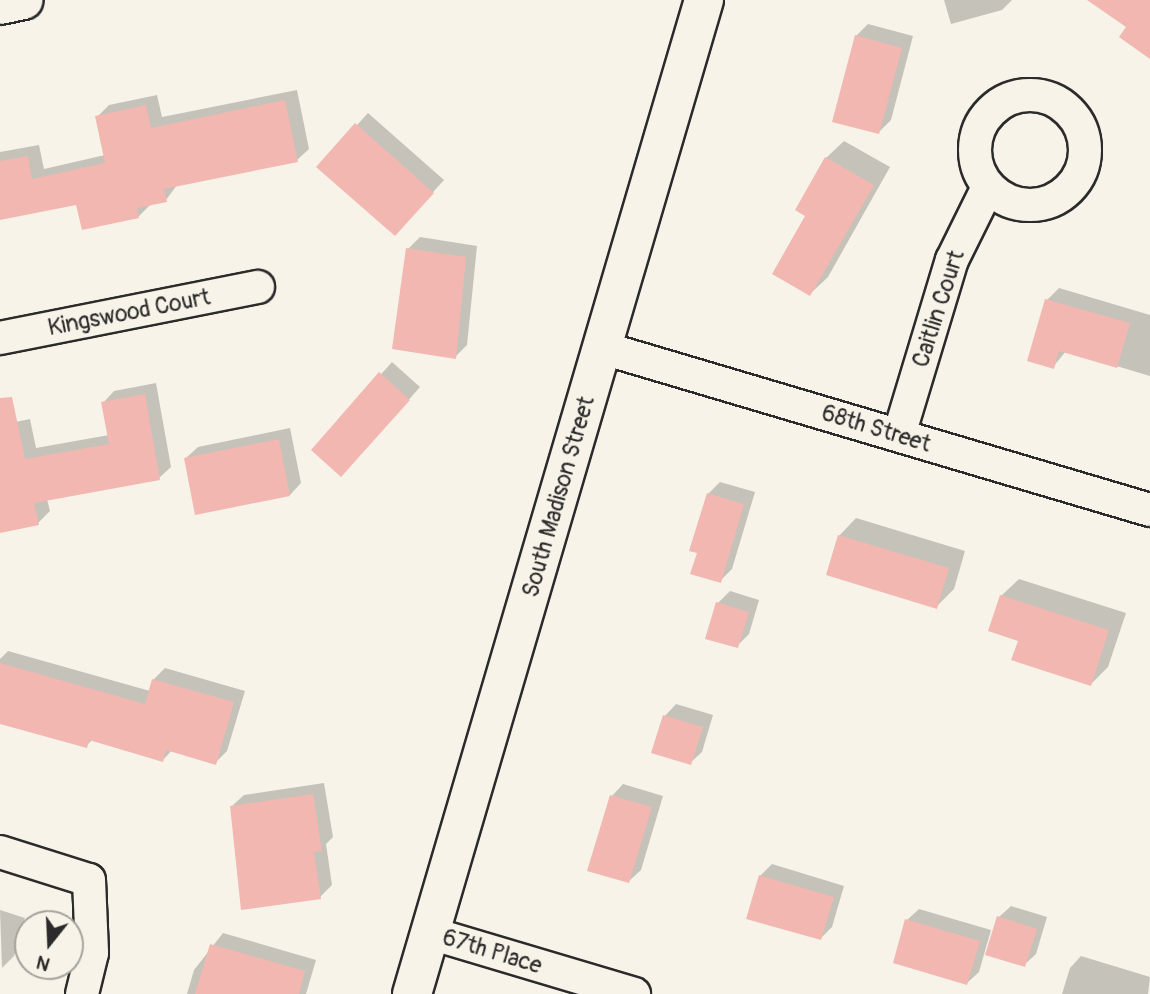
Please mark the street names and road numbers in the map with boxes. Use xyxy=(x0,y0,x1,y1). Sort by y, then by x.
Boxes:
street label: Caitlin Court xyxy=(907,247,971,371)
street label: Kingswood Court xyxy=(46,284,212,342)
street label: South Madison Street xyxy=(517,393,601,601)
street label: 68th Street xyxy=(818,399,934,459)
street label: 67th Place xyxy=(439,924,545,980)

